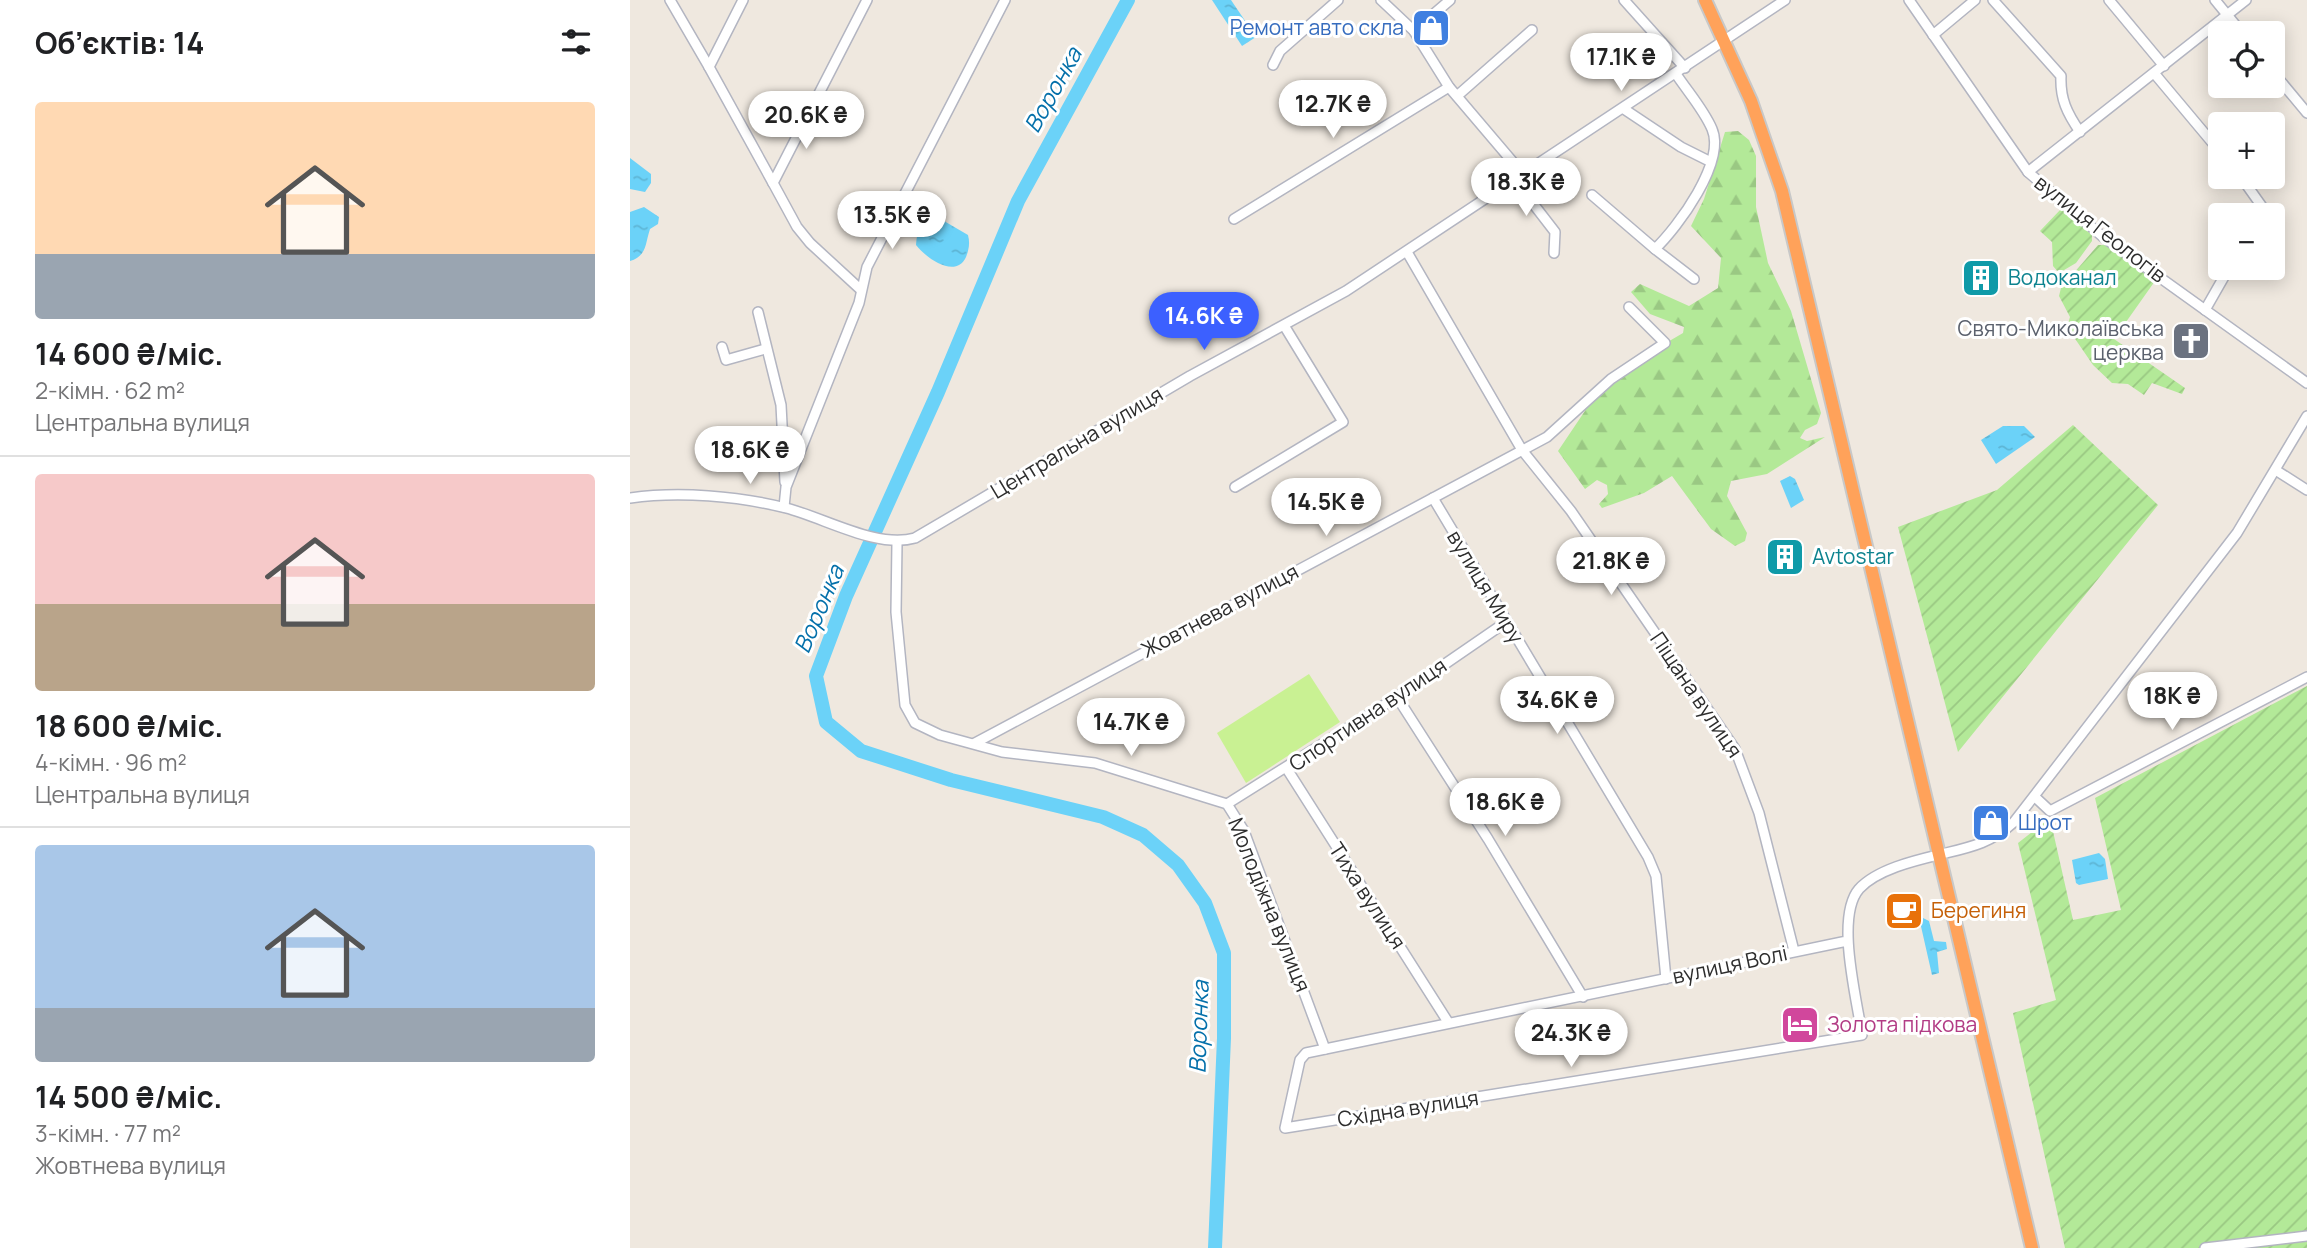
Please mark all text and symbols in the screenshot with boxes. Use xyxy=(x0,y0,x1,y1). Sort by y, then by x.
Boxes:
shop icon: Ремонт авто скла xyxy=(1410,7,1452,49)
place label: Ремонт авто скла xyxy=(1230,13,1404,41)
map controls xyxy=(2208,21,2285,280)
button: locate xyxy=(2208,21,2285,98)
text: Об’єктів: 14 xyxy=(35,22,204,63)
icon: filters xyxy=(557,23,595,61)
pin: 17.1K ₴ xyxy=(1556,34,1686,93)
water label: Воронка xyxy=(1016,40,1089,138)
text: 17.1K ₴ xyxy=(1586,40,1656,72)
pin: 12.7K ₴ xyxy=(1268,80,1398,140)
text: 12.7K ₴ xyxy=(1295,87,1371,119)
pin: 20.6K ₴ xyxy=(741,92,871,151)
text: 20.6K ₴ xyxy=(764,98,848,130)
button: + xyxy=(2208,112,2285,189)
icon: home xyxy=(252,147,378,273)
pin: 18.3K ₴ xyxy=(1461,158,1591,218)
text: 18.3K ₴ xyxy=(1487,165,1565,197)
street label: вулиця Геологів xyxy=(2029,168,2172,288)
pin: 13.5K ₴ xyxy=(827,191,957,251)
text: 13.5K ₴ xyxy=(853,198,931,230)
button: − xyxy=(2208,203,2285,280)
building icon: Водоканал xyxy=(1960,257,2002,299)
place label: Водоканал xyxy=(2008,263,2117,291)
pin: 14.6K ₴ xyxy=(1139,292,1269,352)
text: 14.6K ₴ xyxy=(1165,299,1243,331)
place label: Свято-Миколаївська церква xyxy=(1957,314,2164,366)
church icon: Свято-Миколаївська церква xyxy=(2170,320,2212,362)
text: 14 600 ₴/міс. xyxy=(35,333,223,374)
text: 2-кімн. · 62 m² xyxy=(35,374,185,406)
street label: Центральна вулиця xyxy=(985,380,1168,505)
text: Центральна вулиця xyxy=(35,406,250,438)
pin: 18.6K ₴ xyxy=(685,426,815,486)
text: 18.6K ₴ xyxy=(711,433,789,465)
pin: 14.5K ₴ xyxy=(1261,478,1391,538)
text: 14.5K ₴ xyxy=(1287,485,1365,517)
icon: home xyxy=(252,519,378,645)
street label: вулиця Миру xyxy=(1441,525,1531,648)
building icon: Avtostar xyxy=(1764,536,1806,578)
pin: 21.8K ₴ xyxy=(1546,538,1676,597)
place label: Avtostar xyxy=(1812,542,1895,570)
text: 21.8K ₴ xyxy=(1572,544,1650,576)
street label: Жовтнева вулиця xyxy=(1136,557,1303,663)
water label: Воронка xyxy=(785,559,851,658)
street label: Піщана вулиця xyxy=(1644,626,1749,763)
street label: Спортивна вулиця xyxy=(1283,651,1452,777)
pin: 18K ₴ xyxy=(2123,672,2221,732)
pin: 34.6K ₴ xyxy=(1492,676,1622,736)
text: 18K ₴ xyxy=(2143,679,2201,711)
text: 34.6K ₴ xyxy=(1516,683,1598,715)
pin: 14.7K ₴ xyxy=(1066,698,1196,758)
text: 18 600 ₴/міс. xyxy=(35,705,223,746)
text: 14.7K ₴ xyxy=(1093,705,1169,737)
text: 4-кімн. · 96 m² xyxy=(35,746,187,778)
text: Центральна вулиця xyxy=(35,778,250,810)
pin: 18.6K ₴ xyxy=(1440,778,1570,838)
text: 18.6K ₴ xyxy=(1466,785,1544,817)
shop icon: Шрот xyxy=(1970,802,2012,844)
place label: Шрот xyxy=(2018,808,2073,836)
street label: Молодіжна вулиця xyxy=(1222,813,1318,996)
street label: Тиха вулиця xyxy=(1323,837,1413,954)
icon: home xyxy=(252,890,378,1016)
cafe icon: Берегиня xyxy=(1883,890,1925,932)
place label: Берегиня xyxy=(1931,896,2026,924)
street label: вулиця Волі xyxy=(1670,938,1790,990)
water label: Воронка xyxy=(1180,979,1216,1074)
hotel icon: Золота підкова xyxy=(1779,1004,1821,1046)
pin: 24.3K ₴ xyxy=(1506,1010,1636,1069)
place label: Золота підкова xyxy=(1827,1010,1977,1038)
text: 24.3K ₴ xyxy=(1531,1016,1611,1048)
text: 14 500 ₴/міс. xyxy=(35,1076,222,1117)
street label: Східна вулиця xyxy=(1335,1083,1480,1133)
text: 3-кімн. · 77 m² xyxy=(35,1117,181,1149)
text: Жовтнева вулиця xyxy=(35,1149,226,1181)

